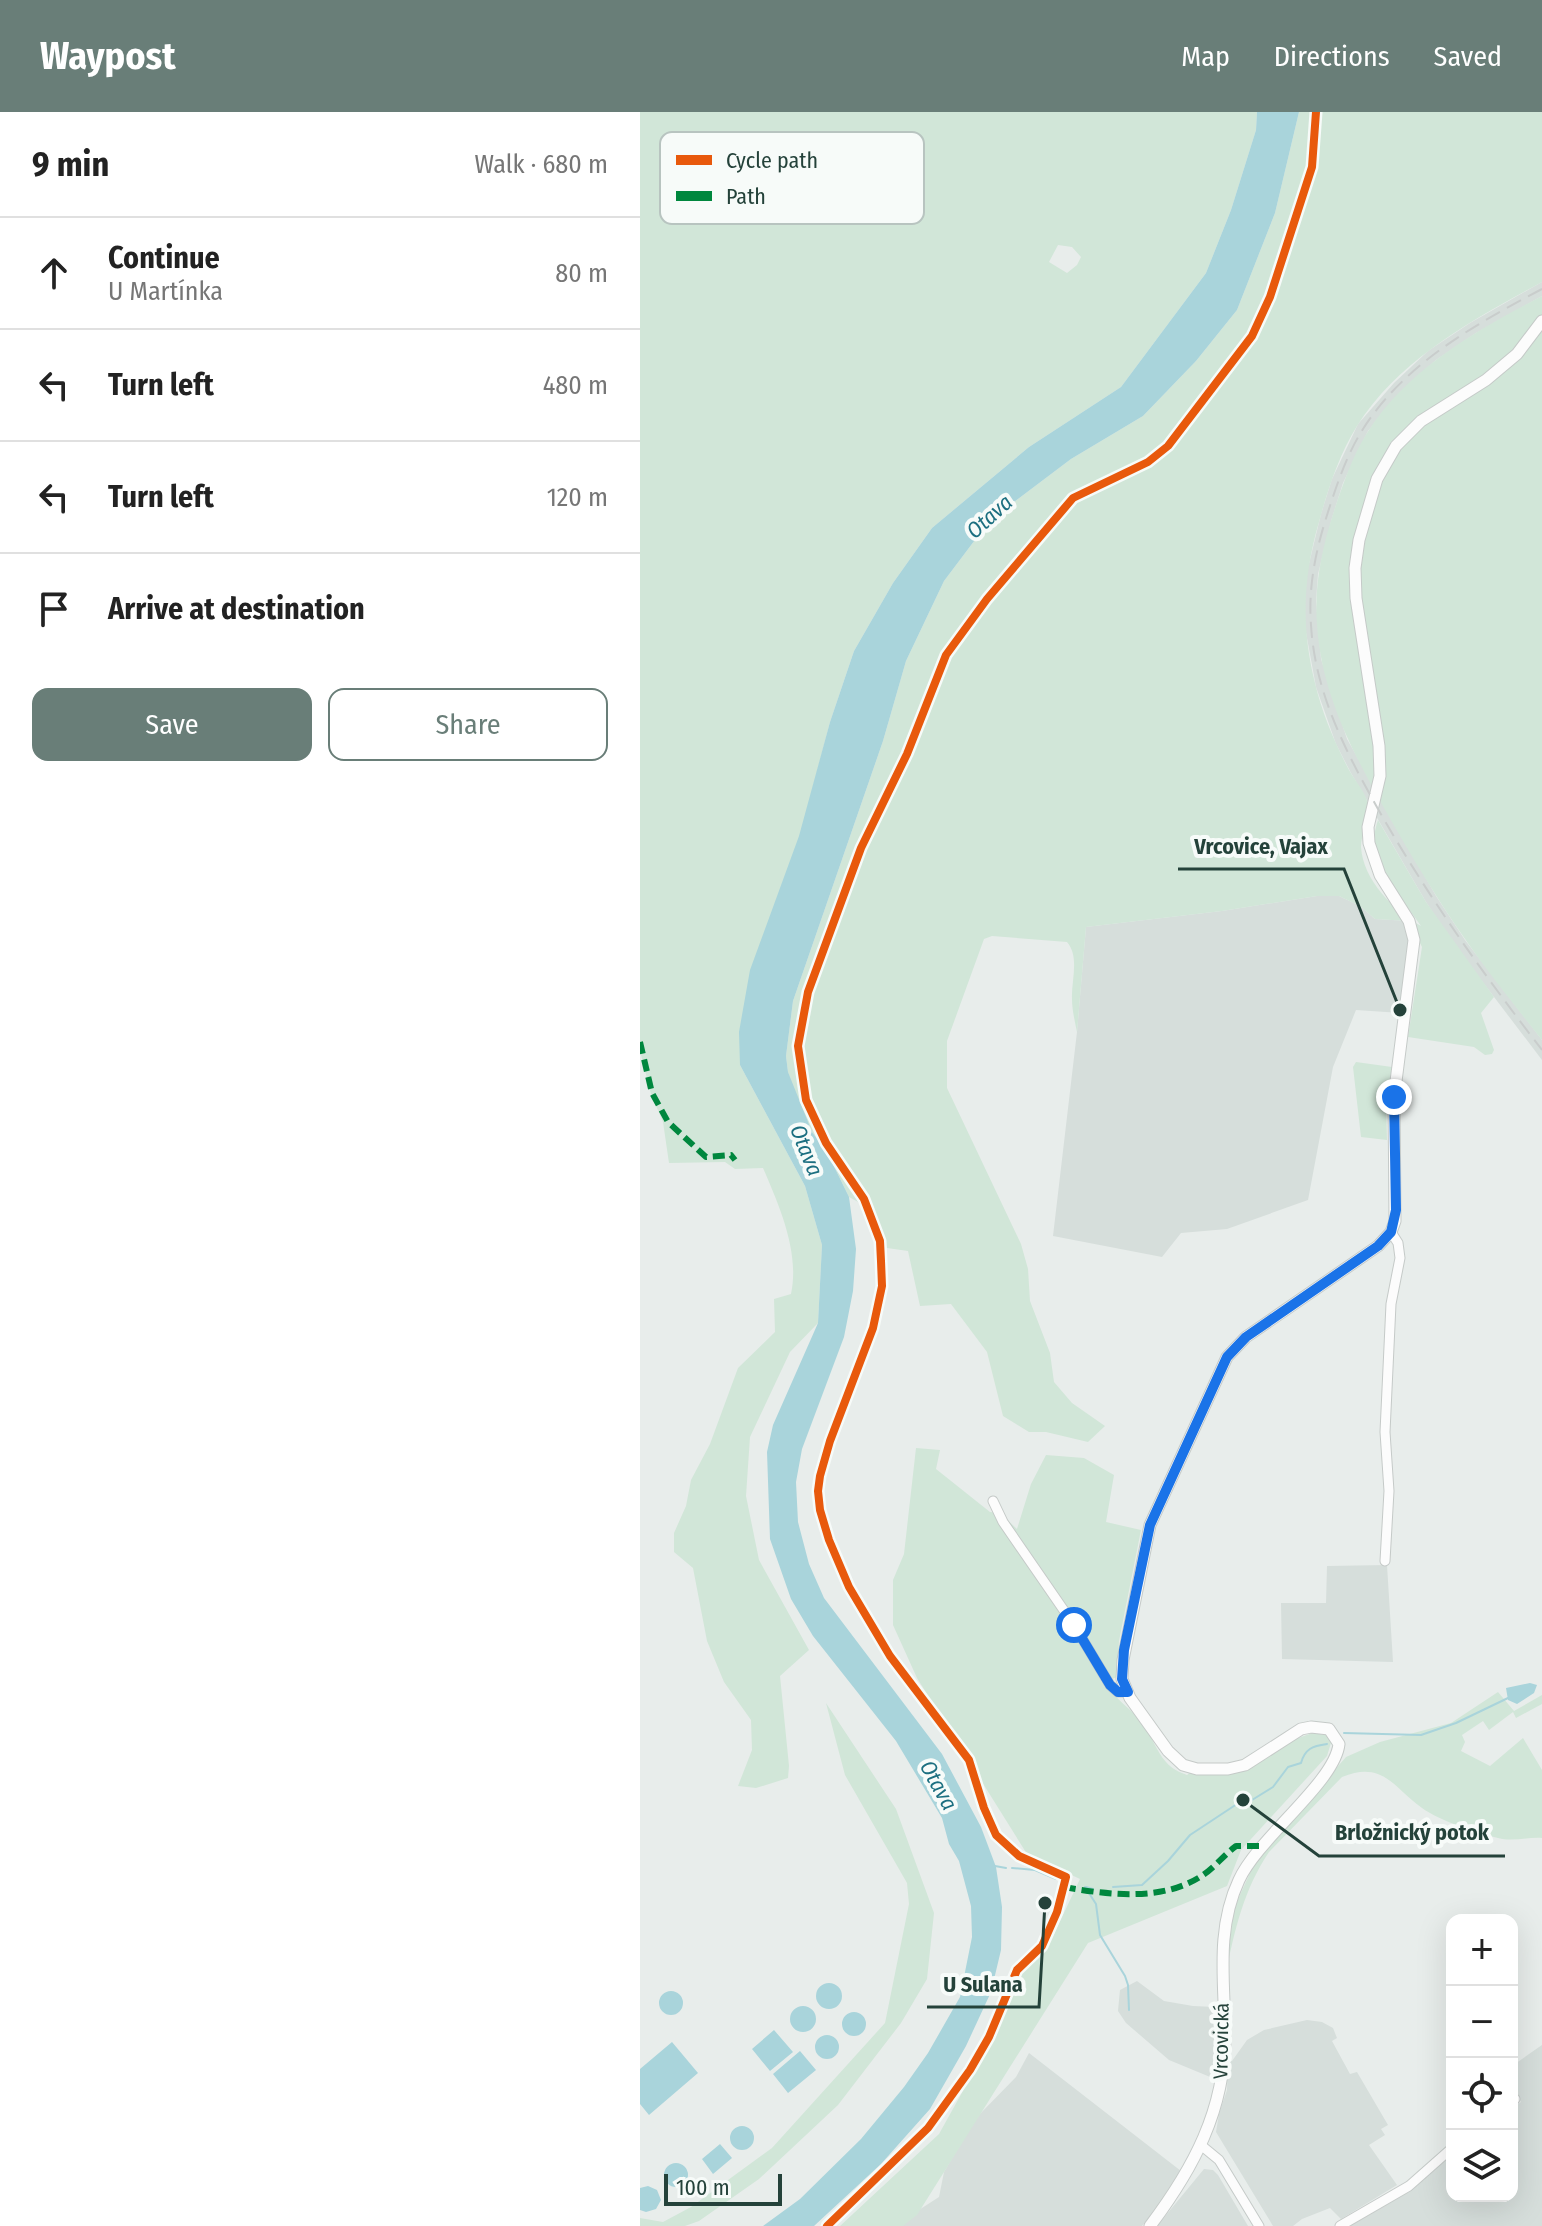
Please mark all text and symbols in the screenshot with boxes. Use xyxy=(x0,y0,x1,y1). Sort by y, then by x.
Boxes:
text: Waypost xyxy=(40,33,176,79)
text: Map xyxy=(1181,40,1230,73)
text: Directions xyxy=(1274,40,1390,73)
text: Saved xyxy=(1434,40,1502,73)
legend xyxy=(660,132,924,224)
text: 9 min xyxy=(32,144,109,185)
text: Cycle path xyxy=(726,147,818,174)
text: Walk · 680 m xyxy=(475,149,608,180)
text: Path xyxy=(726,183,766,210)
text: Continue xyxy=(108,240,220,276)
icon: ahead xyxy=(32,251,76,295)
text: 80 m xyxy=(555,258,608,289)
text: U Martínka xyxy=(108,276,223,307)
icon: left xyxy=(32,363,76,407)
text: Turn left xyxy=(108,367,214,403)
text: 480 m xyxy=(543,370,608,401)
icon: left xyxy=(32,475,76,519)
text: Turn left xyxy=(108,479,214,515)
text: 120 m xyxy=(547,482,608,513)
water label: Otava xyxy=(961,489,1018,544)
icon: arrive xyxy=(32,587,76,631)
text: Arrive at destination xyxy=(108,591,365,627)
button: Save xyxy=(32,688,312,761)
button: Share xyxy=(328,688,608,761)
callout: Vrcovice, Vajax xyxy=(1178,823,1344,869)
text: Vrcovice, Vajax xyxy=(1193,833,1328,860)
route end xyxy=(1376,1079,1412,1115)
water label: Otava xyxy=(784,1121,829,1180)
route start xyxy=(1056,1607,1092,1643)
water label: Otava xyxy=(914,1756,963,1815)
callout: Brložnický potok xyxy=(1319,1810,1505,1856)
text: Brložnický potok xyxy=(1335,1819,1490,1846)
map controls xyxy=(1446,1914,1518,2202)
button: + xyxy=(1446,1914,1518,1986)
callout: U Sulana xyxy=(927,1961,1039,2007)
text: U Sulana xyxy=(943,1971,1023,1998)
button: − xyxy=(1446,1986,1518,2058)
street label: Vrcovická xyxy=(1208,2003,1234,2079)
button: locate xyxy=(1446,2058,1518,2130)
button: layers xyxy=(1446,2130,1518,2202)
scale bar xyxy=(664,2170,782,2206)
text: 100 m xyxy=(676,2174,730,2201)

